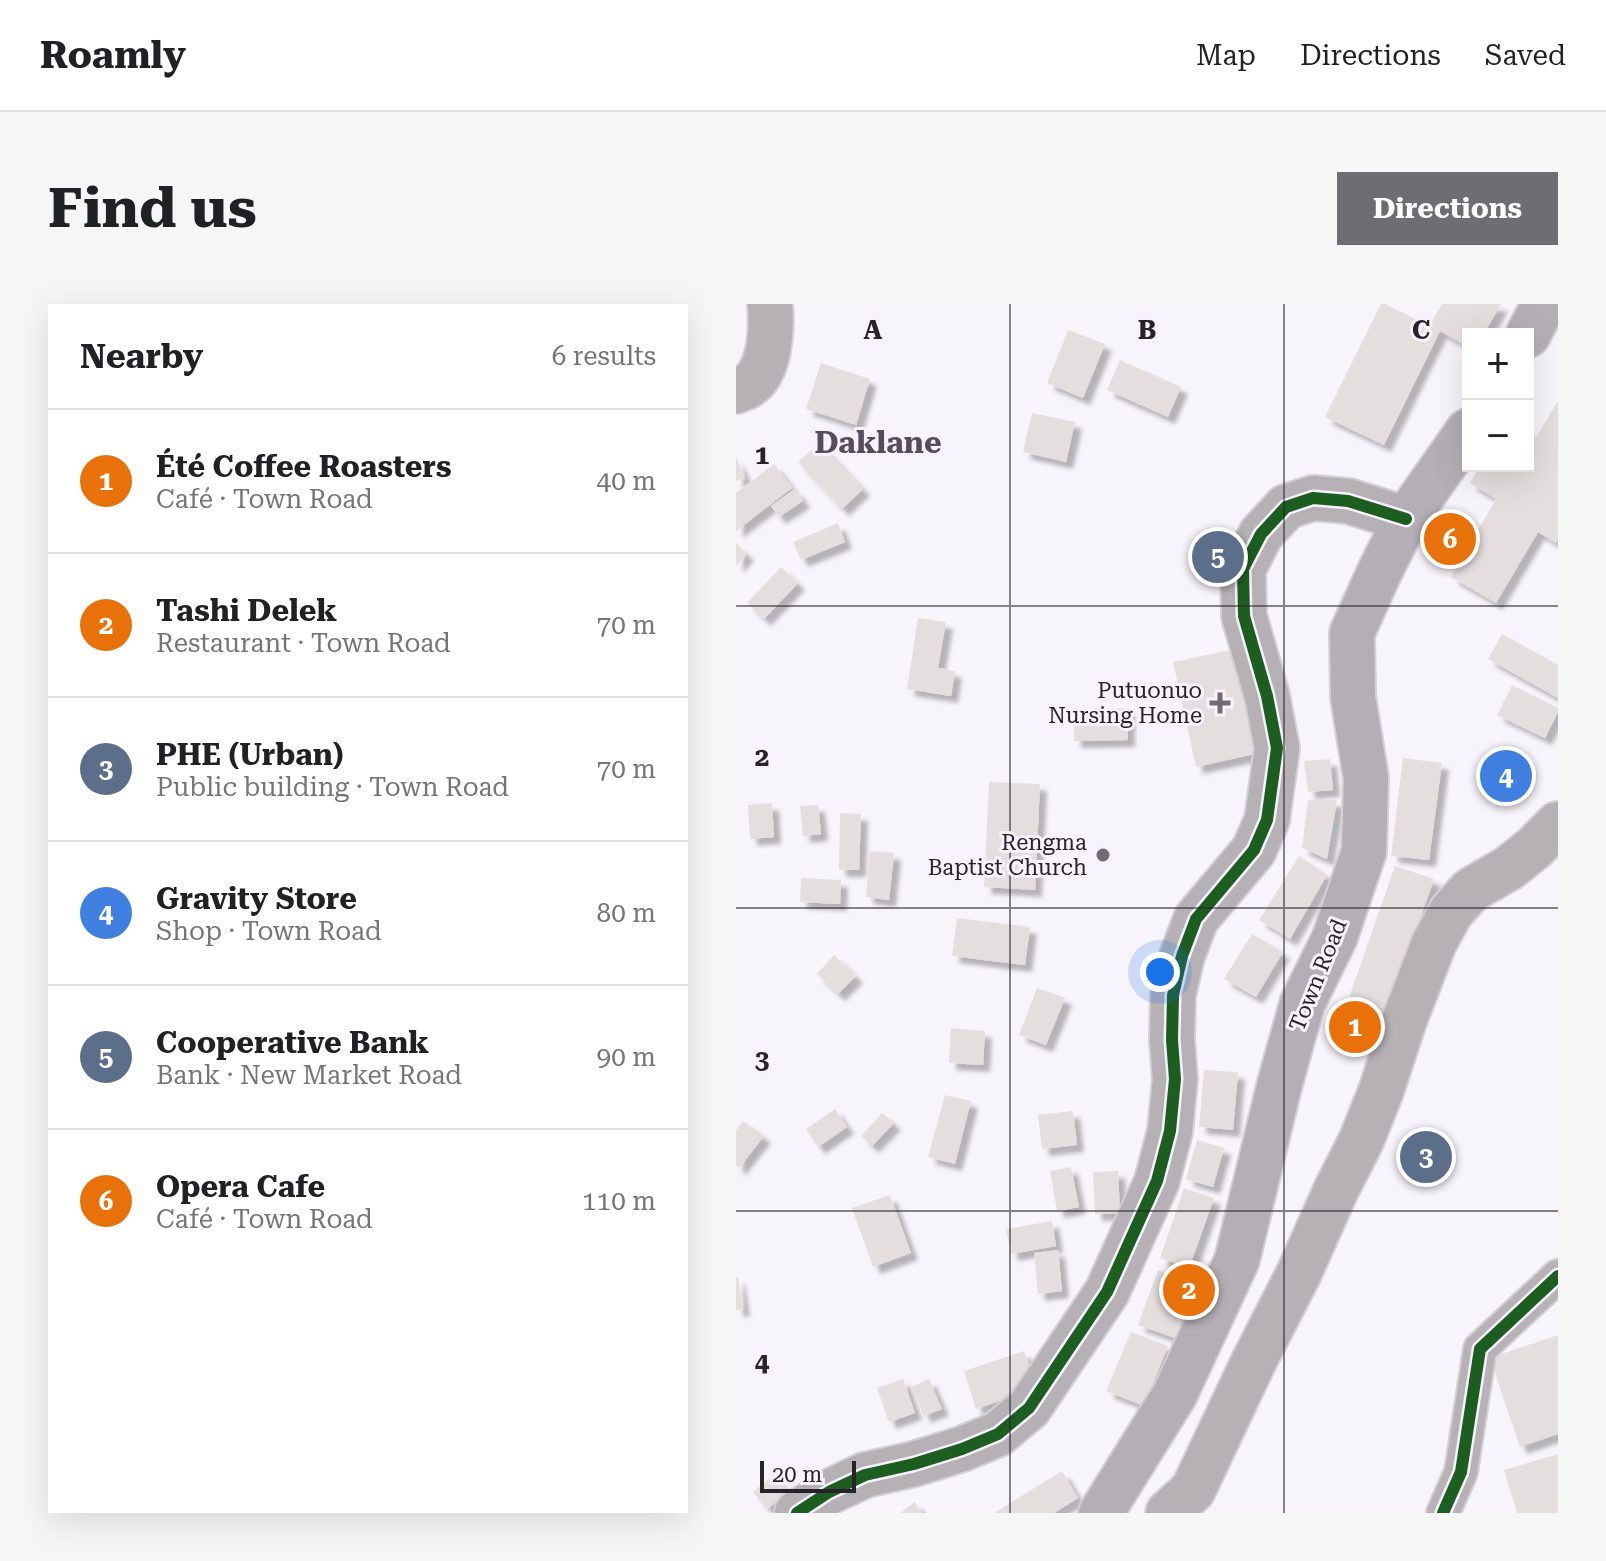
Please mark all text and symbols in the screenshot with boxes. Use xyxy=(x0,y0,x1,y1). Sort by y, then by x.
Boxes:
text: Roamly xyxy=(40,33,186,77)
text: Map xyxy=(1196,39,1256,72)
text: Directions xyxy=(1300,39,1441,72)
text: Saved xyxy=(1485,39,1566,72)
button: Directions xyxy=(1337,172,1558,245)
text: Find us xyxy=(48,175,257,241)
text: A xyxy=(864,315,883,345)
text: B xyxy=(1138,315,1156,345)
text: C xyxy=(1412,315,1430,345)
map controls xyxy=(1462,328,1534,472)
button: + xyxy=(1462,328,1534,400)
text: Nearby xyxy=(80,336,203,376)
text: 6 results xyxy=(552,341,656,371)
button: − xyxy=(1462,400,1534,472)
district label: Daklane xyxy=(814,425,942,460)
text: 1 xyxy=(755,440,769,470)
text: Été Coffee Roasters xyxy=(156,449,451,484)
text: 1 xyxy=(99,466,113,496)
text: 40 m xyxy=(597,466,656,496)
text: Café · Town Road xyxy=(156,484,373,514)
pin: 6 xyxy=(1424,509,1476,569)
pin: 5 xyxy=(1192,527,1244,587)
text: Tashi Delek xyxy=(156,593,337,628)
text: 2 xyxy=(99,610,113,640)
text: 70 m xyxy=(597,610,656,640)
text: Restaurant · Town Road xyxy=(156,628,451,658)
place label: Putuonuo Nursing Home xyxy=(1048,678,1202,728)
marker: Putuonuo Nursing Home xyxy=(1209,692,1231,714)
text: PHE (Urban) xyxy=(156,737,343,772)
text: 2 xyxy=(755,742,769,772)
pin: 4 xyxy=(1480,746,1532,806)
text: 3 xyxy=(99,754,113,784)
text: 70 m xyxy=(597,754,656,784)
text: Public building · Town Road xyxy=(156,772,509,802)
place label: Rengma Baptist Church xyxy=(928,830,1087,880)
marker: Rengma Baptist Church xyxy=(1094,846,1112,864)
text: Gravity Store xyxy=(156,881,357,916)
text: 4 xyxy=(99,898,113,928)
text: 80 m xyxy=(597,898,656,928)
street label: Town Road xyxy=(1284,915,1352,1035)
text: Shop · Town Road xyxy=(156,916,382,946)
your location xyxy=(1140,952,1180,992)
pin: 1 xyxy=(1329,997,1381,1057)
text: Cooperative Bank xyxy=(156,1025,429,1060)
text: 5 xyxy=(99,1042,113,1072)
text: 90 m xyxy=(597,1042,656,1072)
text: 3 xyxy=(755,1045,769,1075)
text: Bank · New Market Road xyxy=(156,1060,462,1090)
pin: 3 xyxy=(1400,1127,1452,1187)
text: Opera Cafe xyxy=(156,1169,325,1204)
text: 6 xyxy=(99,1186,113,1216)
text: 110 m xyxy=(582,1186,656,1216)
text: Café · Town Road xyxy=(156,1204,373,1234)
pin: 2 xyxy=(1163,1260,1215,1320)
text: 4 xyxy=(755,1347,770,1377)
scale bar xyxy=(760,1457,856,1493)
text: 20 m xyxy=(772,1462,822,1487)

